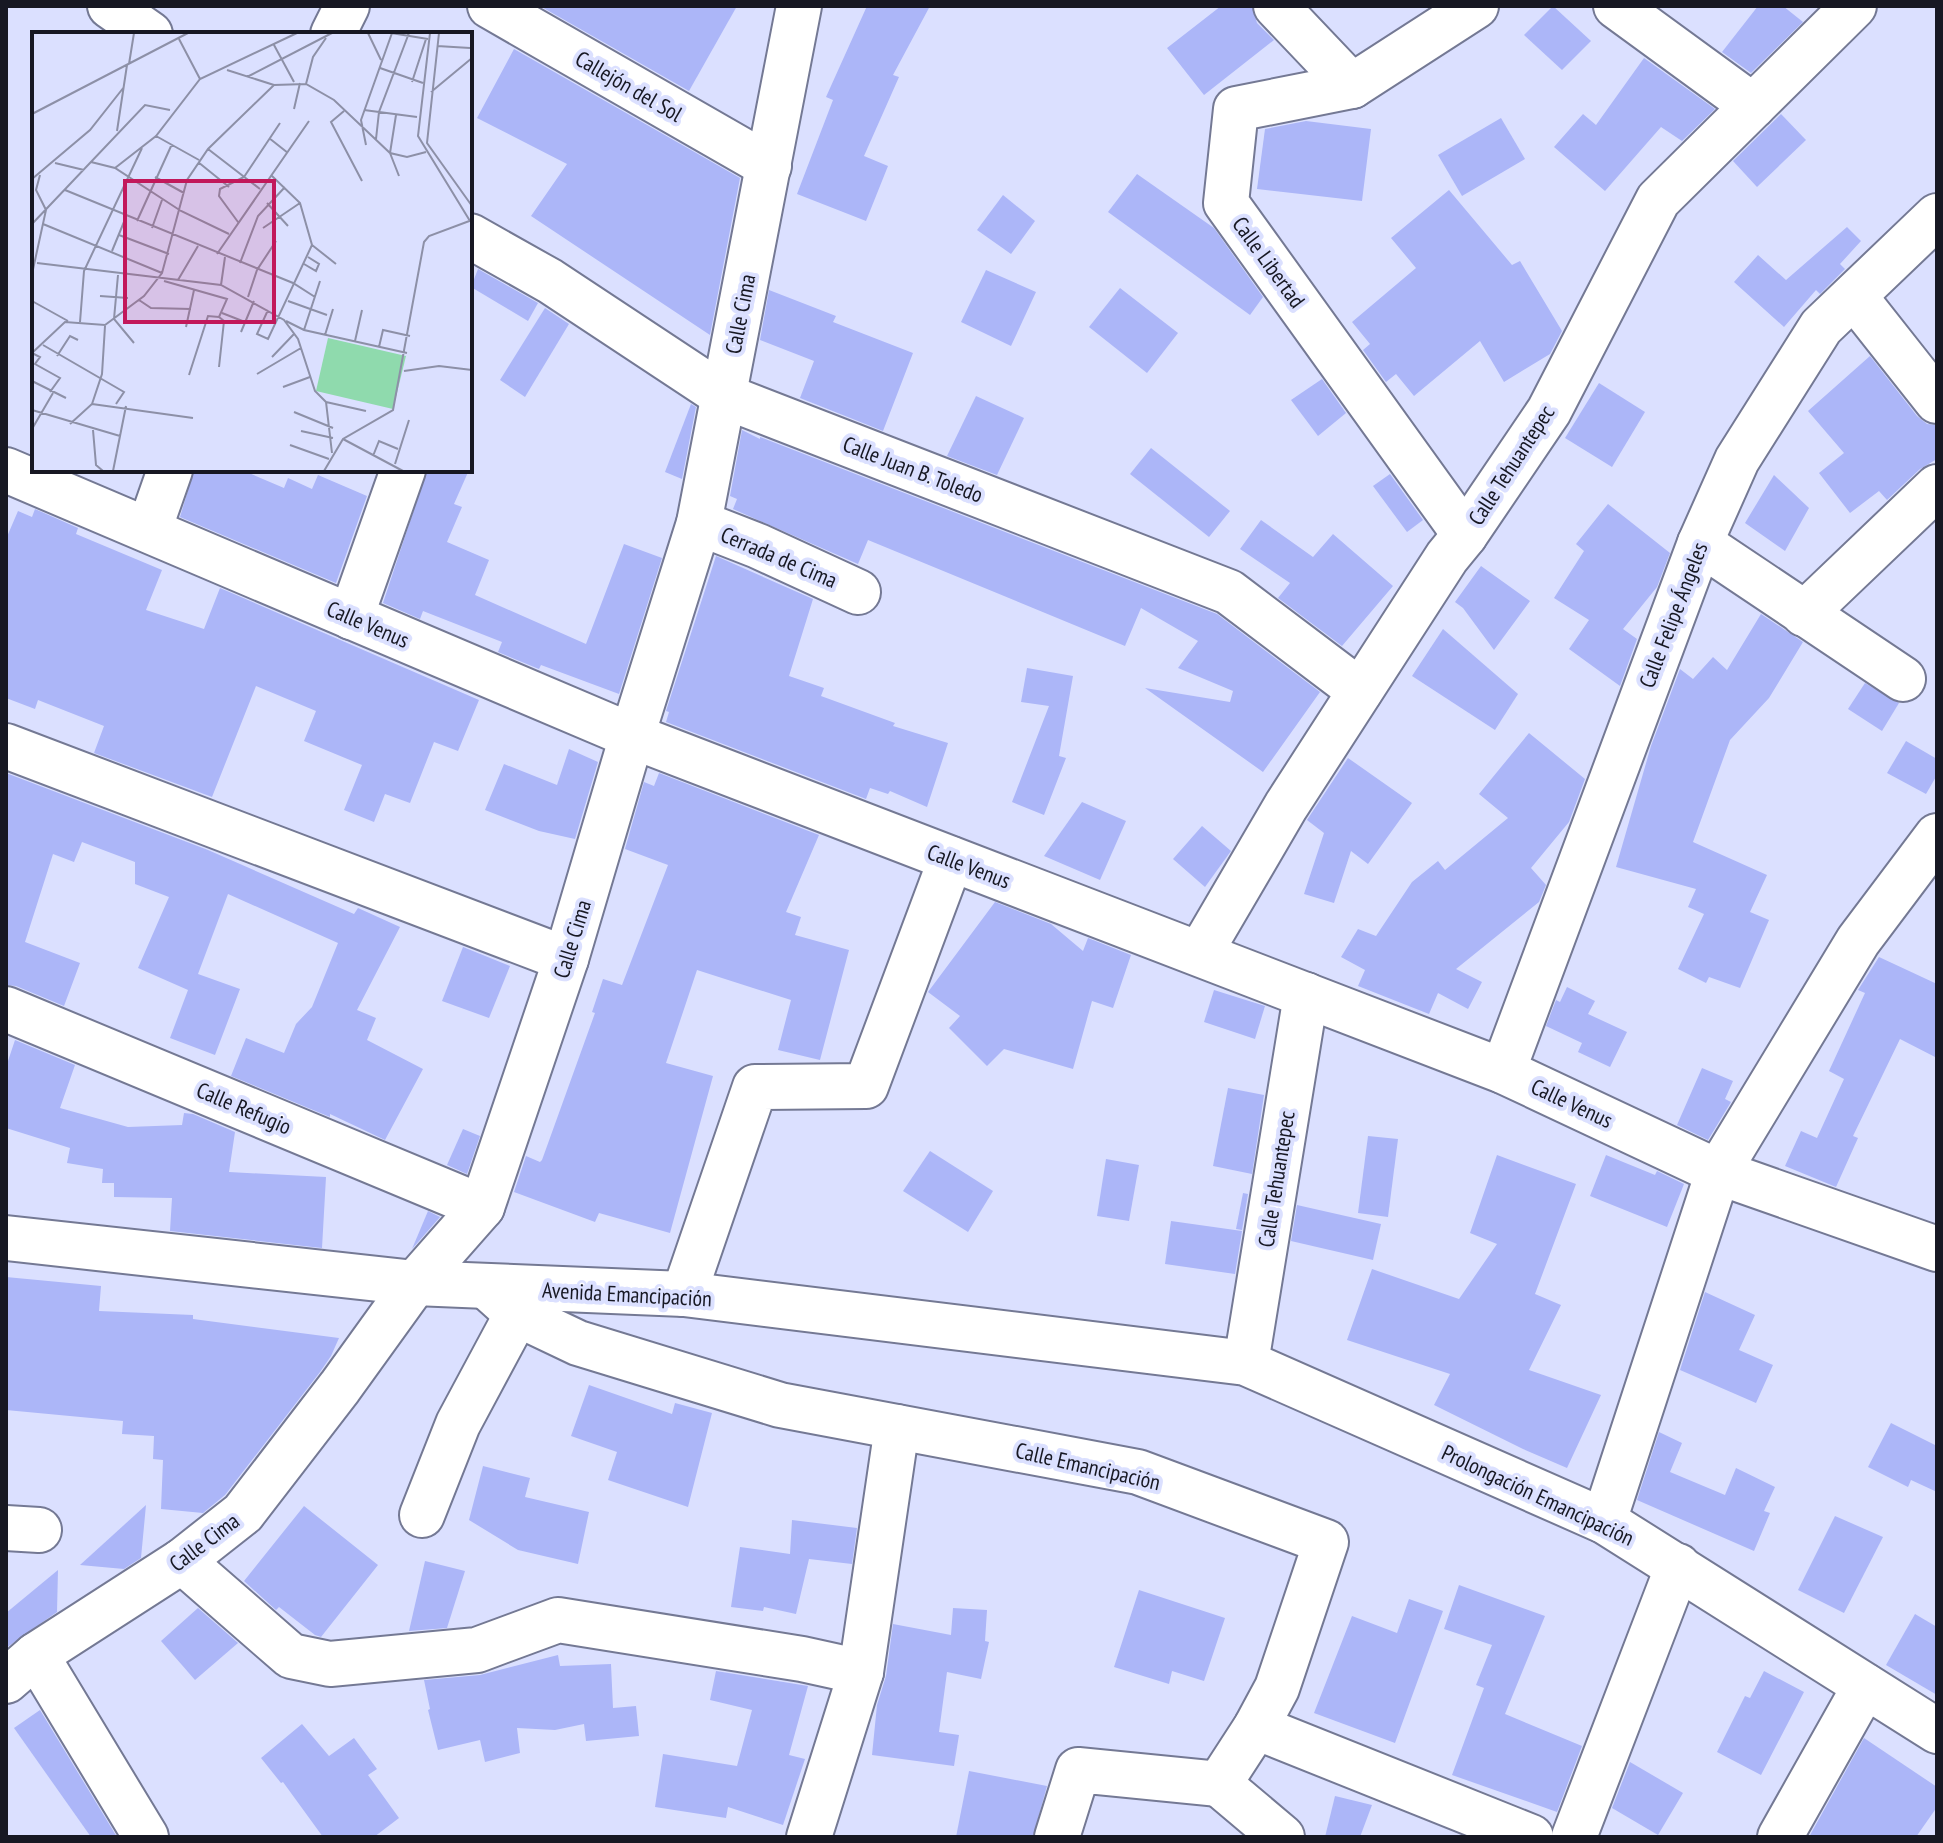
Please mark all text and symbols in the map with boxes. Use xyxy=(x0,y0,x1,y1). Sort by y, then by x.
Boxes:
inset map xyxy=(32,32,472,472)
street label: Callejón del Sol xyxy=(570,44,688,128)
street label: Calle Libertad xyxy=(1227,211,1311,313)
street label: Calle Cima xyxy=(719,272,761,356)
street label: Calle Tehuantepec xyxy=(1462,400,1560,530)
street label: Calle Juan B. Toledo xyxy=(839,429,987,509)
street label: Cerrada de Cima xyxy=(717,520,841,594)
street label: Calle Felipe Ángeles xyxy=(1632,538,1714,692)
street label: Calle Venus xyxy=(323,594,413,654)
street label: Calle Venus xyxy=(923,837,1015,895)
street label: Calle Cima xyxy=(547,896,597,982)
street label: Calle Venus xyxy=(1527,1072,1617,1134)
street label: Calle Refugio xyxy=(192,1076,296,1140)
street label: Calle Tehuantepec xyxy=(1251,1109,1301,1249)
street label: Avenida Emancipación xyxy=(542,1276,712,1312)
street label: Calle Emancipación xyxy=(1013,1436,1163,1496)
street label: Prolongación Emancipación xyxy=(1437,1438,1639,1552)
street label: Calle Cima xyxy=(163,1507,245,1577)

